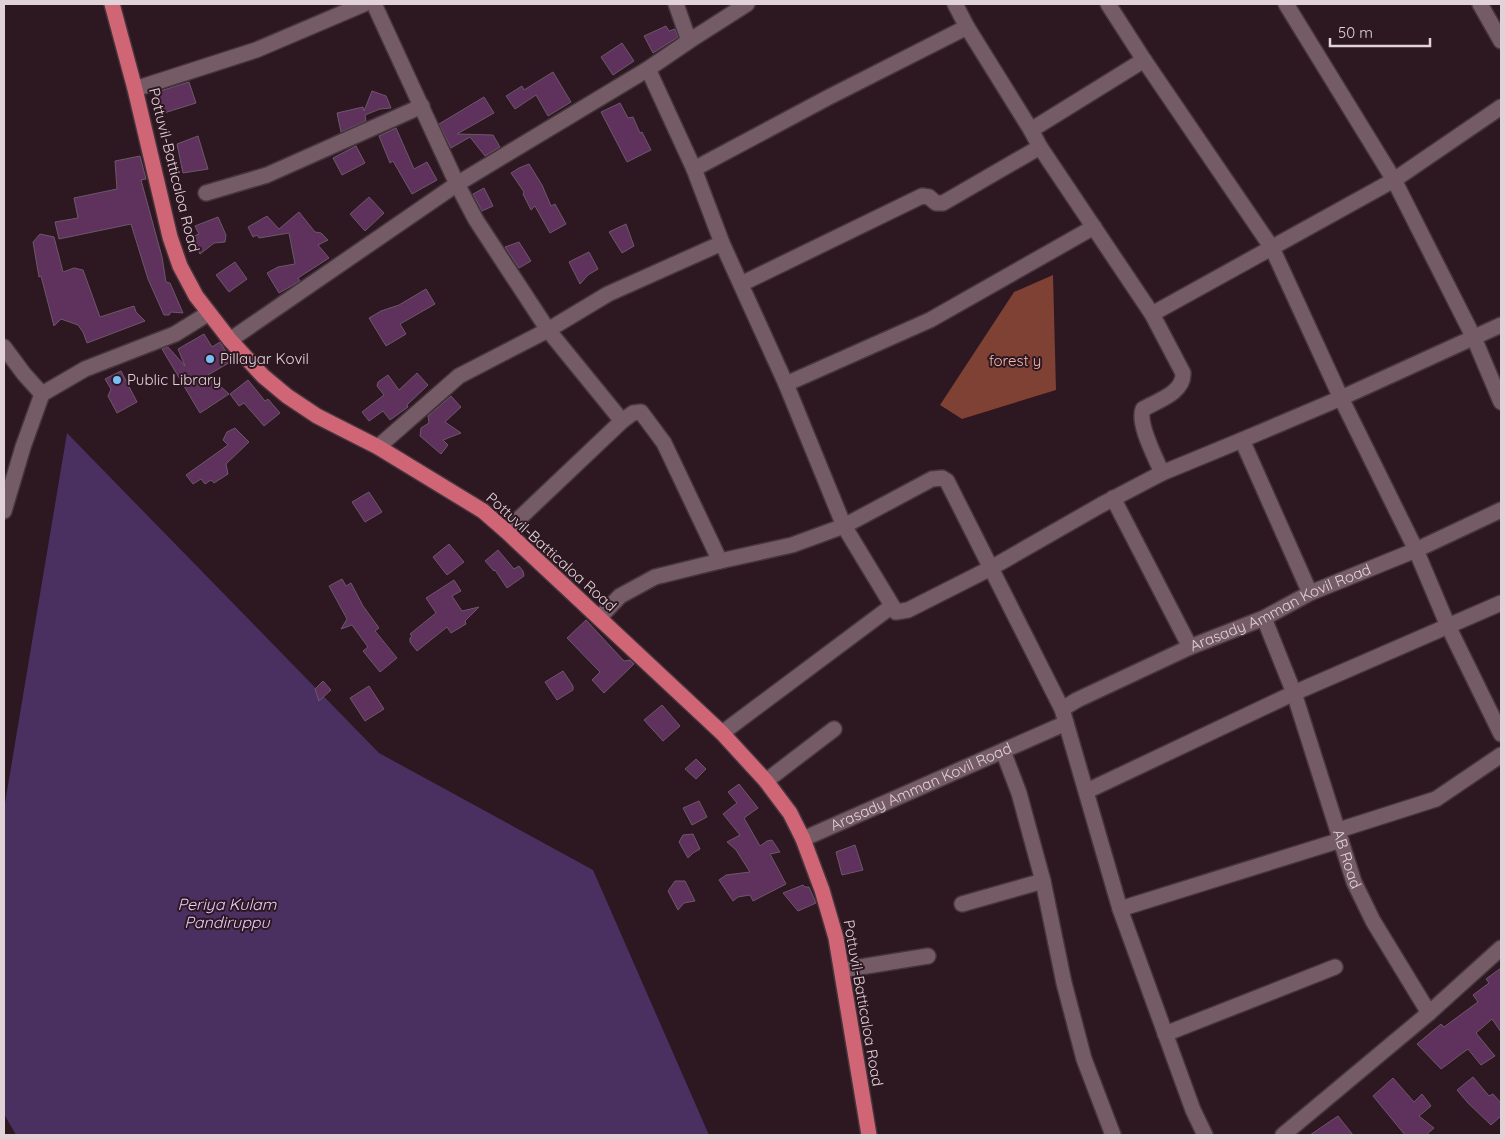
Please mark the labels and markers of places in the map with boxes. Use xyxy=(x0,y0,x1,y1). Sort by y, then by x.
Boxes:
place label: Pillayar Kovil xyxy=(220,349,309,368)
marker: Pillayar Kovil xyxy=(204,353,216,365)
place label: Public Library xyxy=(127,370,221,389)
marker: Public Library xyxy=(111,374,123,386)

